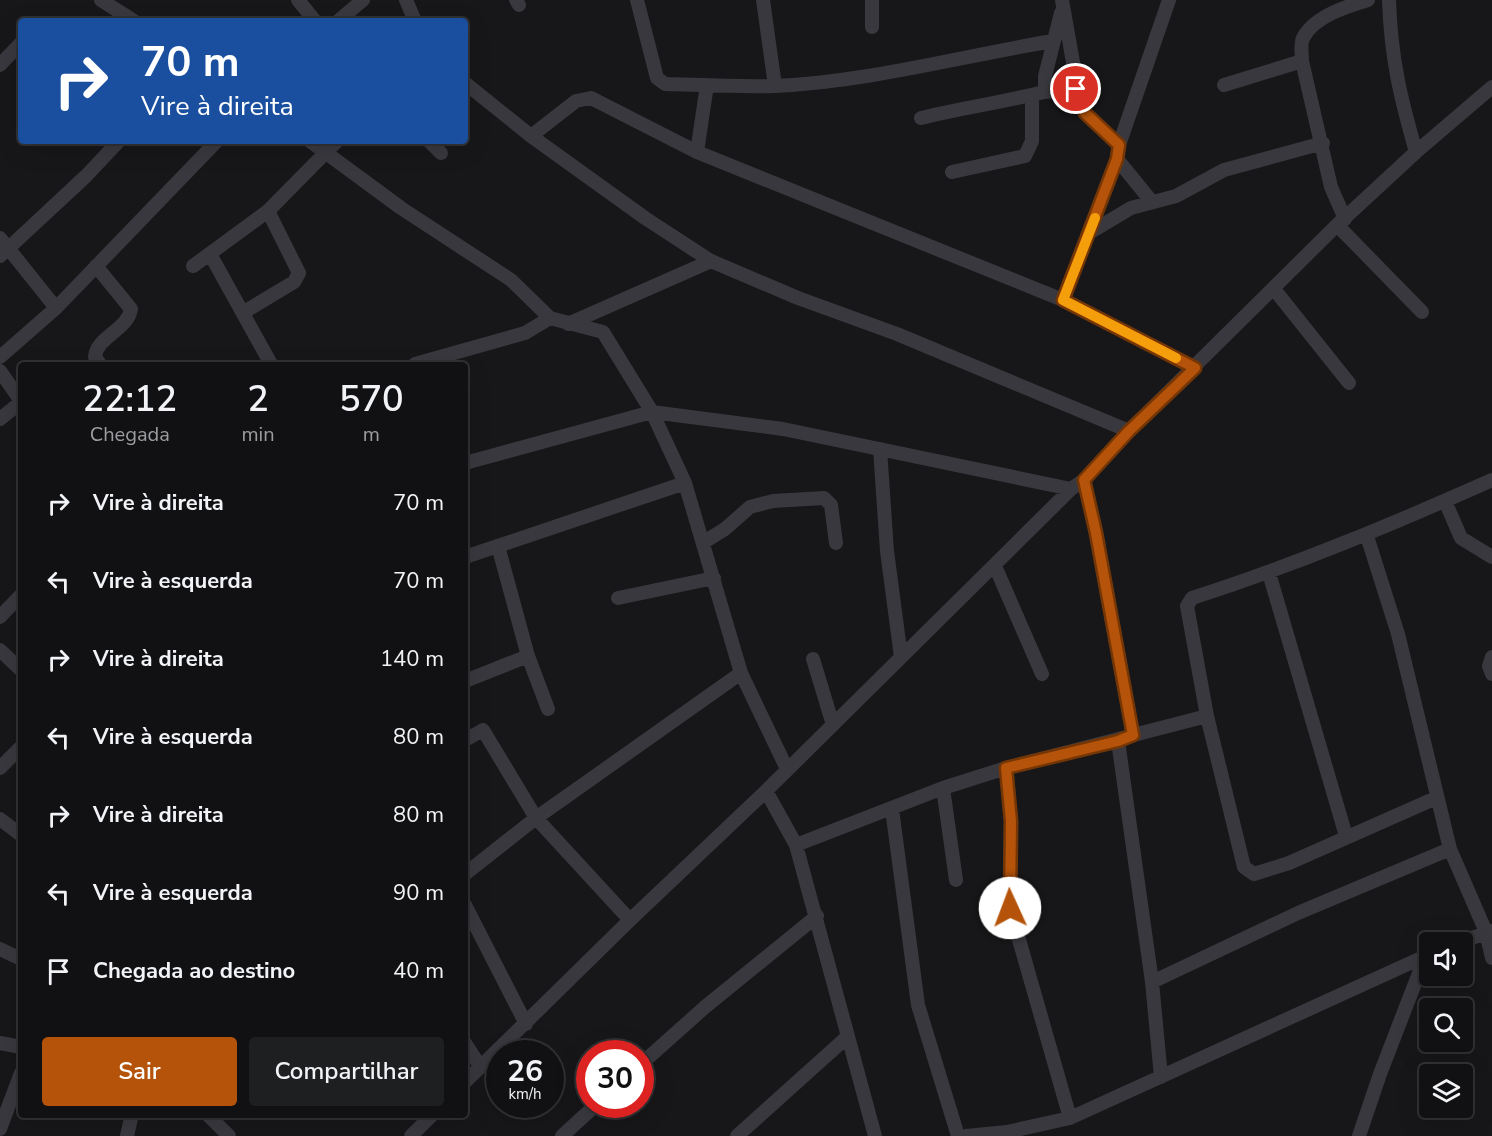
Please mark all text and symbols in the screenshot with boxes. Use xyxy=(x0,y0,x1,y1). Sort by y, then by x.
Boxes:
text: 70 m xyxy=(141,34,240,91)
icon: right xyxy=(42,42,120,120)
pin xyxy=(1050,63,1101,114)
icon: arrive xyxy=(1059,72,1092,105)
text: Vire à direita xyxy=(141,88,294,125)
text: 22:12 xyxy=(82,375,177,424)
text: 2 xyxy=(247,375,269,424)
text: 570 xyxy=(339,375,404,424)
text: Chegada xyxy=(90,421,170,448)
text: min xyxy=(242,421,275,448)
text: m xyxy=(363,421,380,448)
icon: right xyxy=(42,487,75,520)
text: Vire à direita xyxy=(93,488,224,518)
text: 70 m xyxy=(393,488,444,518)
icon: left xyxy=(42,565,75,598)
text: Vire à esquerda xyxy=(93,566,253,596)
text: 70 m xyxy=(393,566,444,596)
icon: right xyxy=(42,643,75,676)
text: Vire à direita xyxy=(93,644,224,674)
text: 140 m xyxy=(380,644,444,674)
icon: left xyxy=(42,721,75,754)
text: Vire à esquerda xyxy=(93,722,253,752)
text: 80 m xyxy=(393,722,444,752)
icon: right xyxy=(42,799,75,832)
text: Vire à direita xyxy=(93,800,224,830)
text: 80 m xyxy=(393,800,444,830)
position arrow xyxy=(978,876,1042,940)
icon: left xyxy=(42,877,75,910)
text: Vire à esquerda xyxy=(93,878,253,908)
text: 90 m xyxy=(393,878,444,908)
map controls xyxy=(1419,932,1473,1118)
button: sound xyxy=(1419,932,1473,986)
icon: arrive xyxy=(42,955,75,988)
text: Chegada ao destino xyxy=(93,956,295,986)
text: 40 m xyxy=(393,956,444,986)
button: search xyxy=(1419,998,1473,1052)
button: Sair xyxy=(42,1037,237,1106)
button: Compartilhar xyxy=(249,1037,444,1106)
speed limit sign: 30 xyxy=(576,1040,654,1118)
text: 26 xyxy=(507,1051,543,1092)
button: layers xyxy=(1419,1064,1473,1118)
text: km/h xyxy=(508,1084,542,1104)

